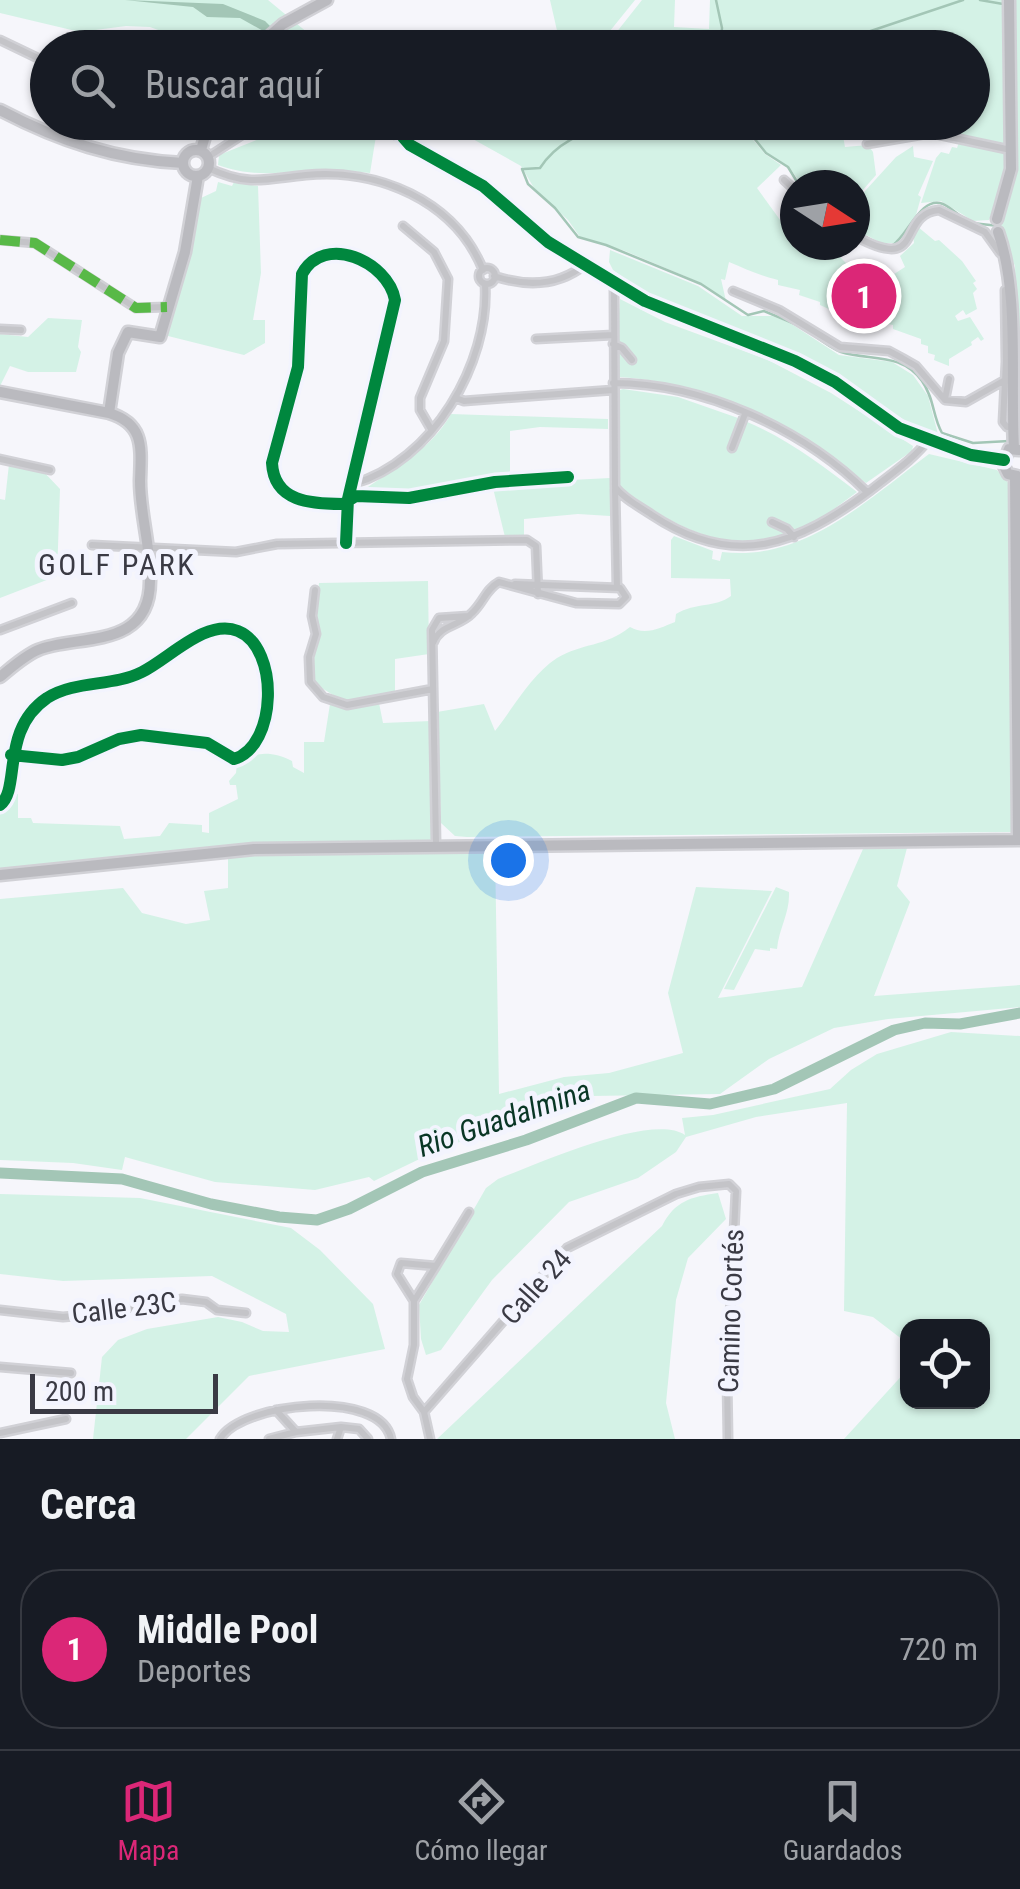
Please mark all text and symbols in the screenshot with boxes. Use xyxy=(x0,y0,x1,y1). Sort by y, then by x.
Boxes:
search box xyxy=(30,30,990,140)
icon: search xyxy=(65,58,120,113)
text: Buscar aquí xyxy=(145,63,322,107)
north arrow xyxy=(780,170,870,260)
pin: 1 xyxy=(832,258,896,334)
district label: GOLF PARK xyxy=(38,547,196,582)
your location xyxy=(483,835,534,886)
water label: Rio Guadalmina xyxy=(413,1072,595,1164)
street label: Camino Cortés xyxy=(712,1228,750,1394)
street label: Calle 24 xyxy=(494,1243,578,1331)
street label: Calle 23C xyxy=(70,1285,178,1331)
map controls xyxy=(900,1319,990,1409)
button: locate xyxy=(900,1319,990,1409)
scale bar xyxy=(30,1369,218,1414)
text: 200 m xyxy=(45,1375,114,1408)
text: Cerca xyxy=(40,1480,137,1529)
text: Middle Pool xyxy=(137,1608,318,1652)
text: 1 xyxy=(66,1630,83,1668)
text: 720 m xyxy=(899,1630,978,1668)
text: Deportes xyxy=(137,1652,252,1690)
tab: Mapa xyxy=(118,1774,179,1867)
tab: Cómo llegar xyxy=(414,1774,548,1867)
tab: Guardados xyxy=(783,1774,902,1867)

